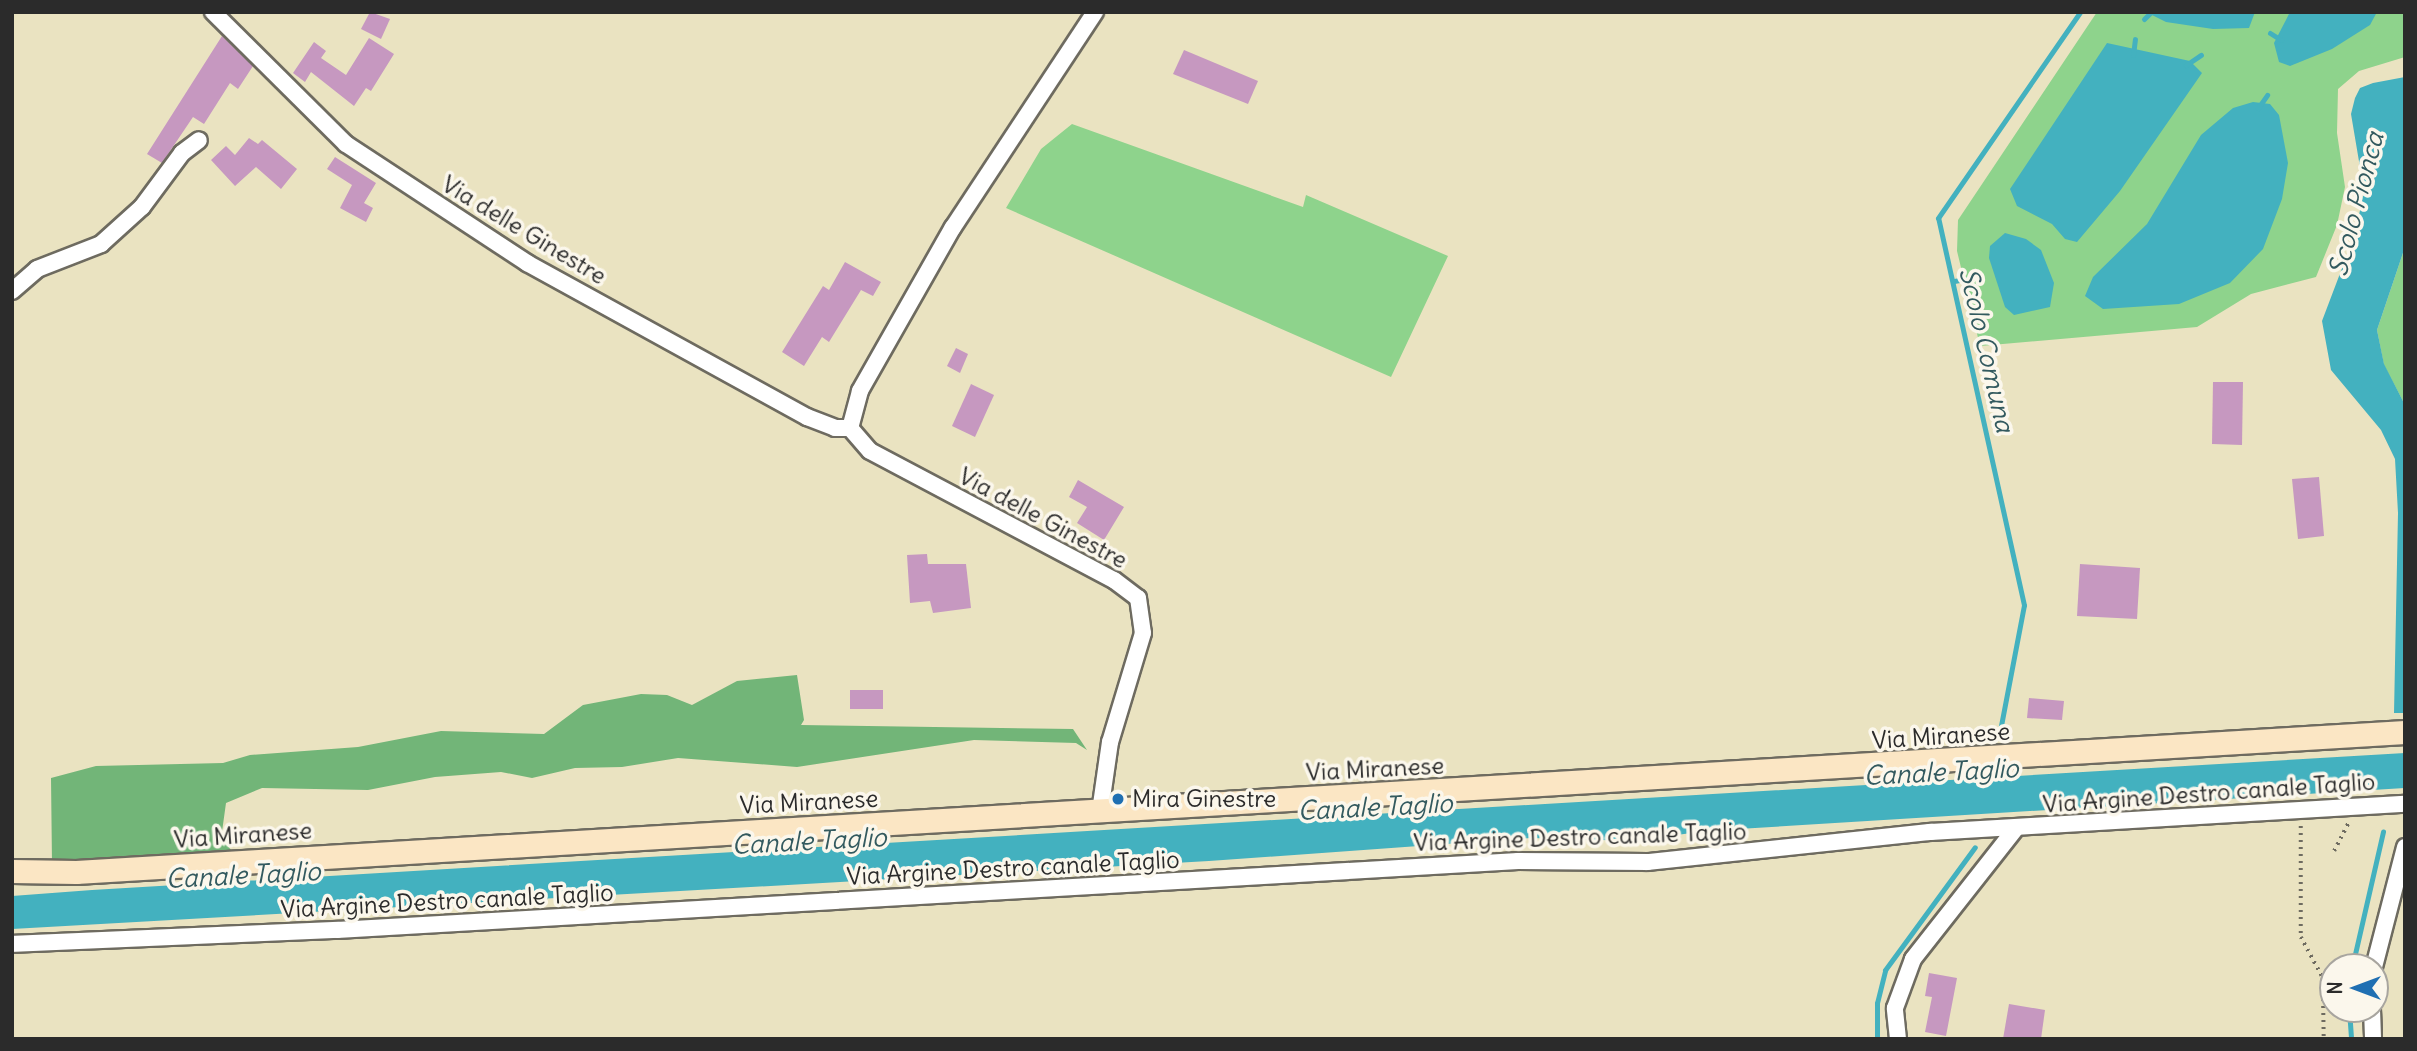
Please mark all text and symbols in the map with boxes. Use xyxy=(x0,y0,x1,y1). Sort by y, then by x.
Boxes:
water label: Scolo Pionca xyxy=(2322,129,2390,279)
street label: Via delle Ginestre xyxy=(437,170,611,290)
water label: Scolo Comuna xyxy=(1953,265,2021,435)
street label: Via delle Ginestre xyxy=(954,461,1132,575)
street label: Via Miranese xyxy=(1871,717,2011,755)
street label: Via Miranese xyxy=(1305,751,1445,787)
water label: Canale Taglio xyxy=(1863,752,2019,792)
street label: Via Argine Destro canale Taglio xyxy=(2042,767,2376,819)
street label: Via Miranese xyxy=(739,784,879,820)
place label: Mira Ginestre xyxy=(1132,785,1276,813)
water label: Canale Taglio xyxy=(1297,787,1453,827)
marker: Mira Ginestre xyxy=(1110,791,1126,807)
street label: Via Miranese xyxy=(173,816,313,854)
street label: Via Argine Destro canale Taglio xyxy=(1413,817,1747,857)
water label: Canale Taglio xyxy=(731,821,887,861)
street label: Via Argine Destro canale Taglio xyxy=(846,845,1180,891)
water label: Canale Taglio xyxy=(165,855,321,895)
street label: Via Argine Destro canale Taglio xyxy=(280,878,614,924)
north arrow xyxy=(2319,953,2389,1023)
text: N xyxy=(2323,981,2347,995)

